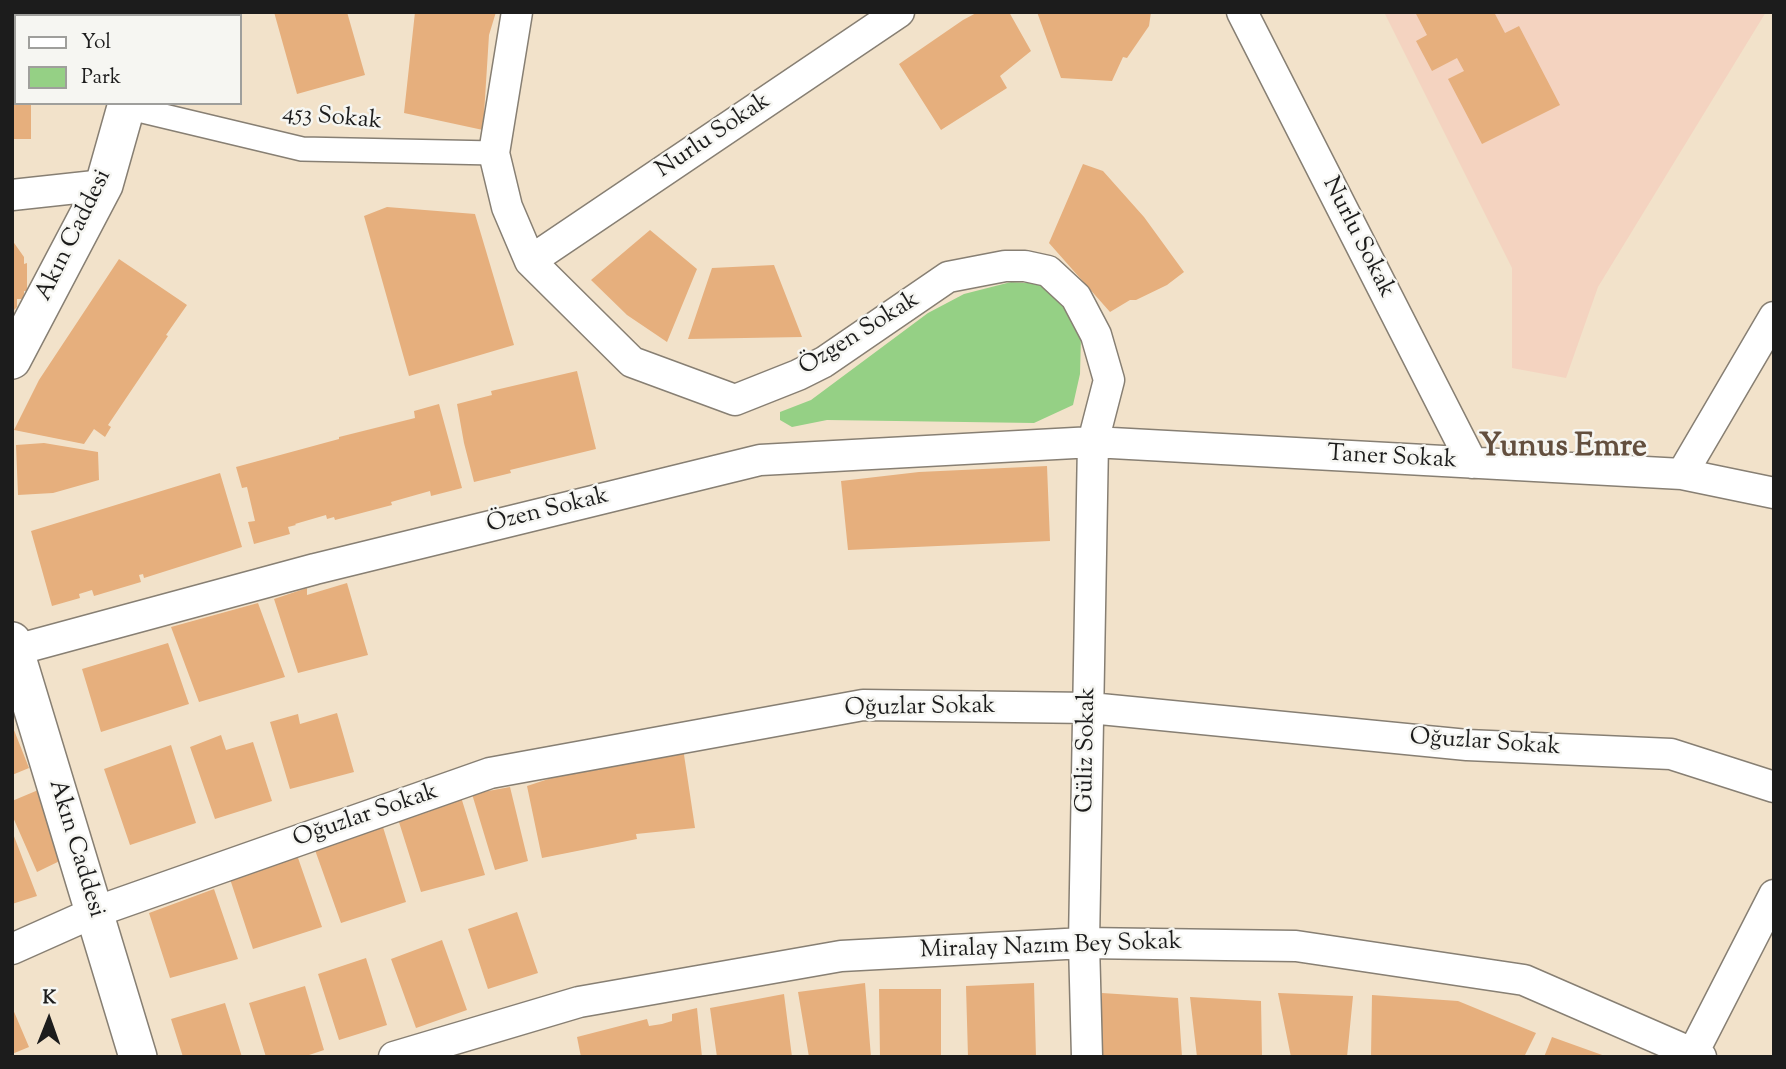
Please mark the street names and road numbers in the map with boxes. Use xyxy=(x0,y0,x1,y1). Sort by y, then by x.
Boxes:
street label: Nurlu Sokak xyxy=(651,88,777,186)
street label: 453 Sokak xyxy=(281,100,383,138)
street label: Akın Caddesi xyxy=(31,166,119,306)
street label: Nurlu Sokak xyxy=(1314,173,1400,303)
street label: Özgen Sokak xyxy=(795,287,925,383)
street label: Taner Sokak xyxy=(1327,441,1457,477)
street label: Özen Sokak xyxy=(484,483,612,541)
street label: Güliz Sokak xyxy=(1073,687,1103,813)
street label: Oğuzlar Sokak xyxy=(844,693,996,725)
street label: Oğuzlar Sokak xyxy=(1409,724,1561,764)
street label: Akın Caddesi xyxy=(40,777,110,921)
street label: Oğuzlar Sokak xyxy=(290,779,442,855)
street label: Miralay Nazım Bey Sokak xyxy=(920,929,1182,967)

